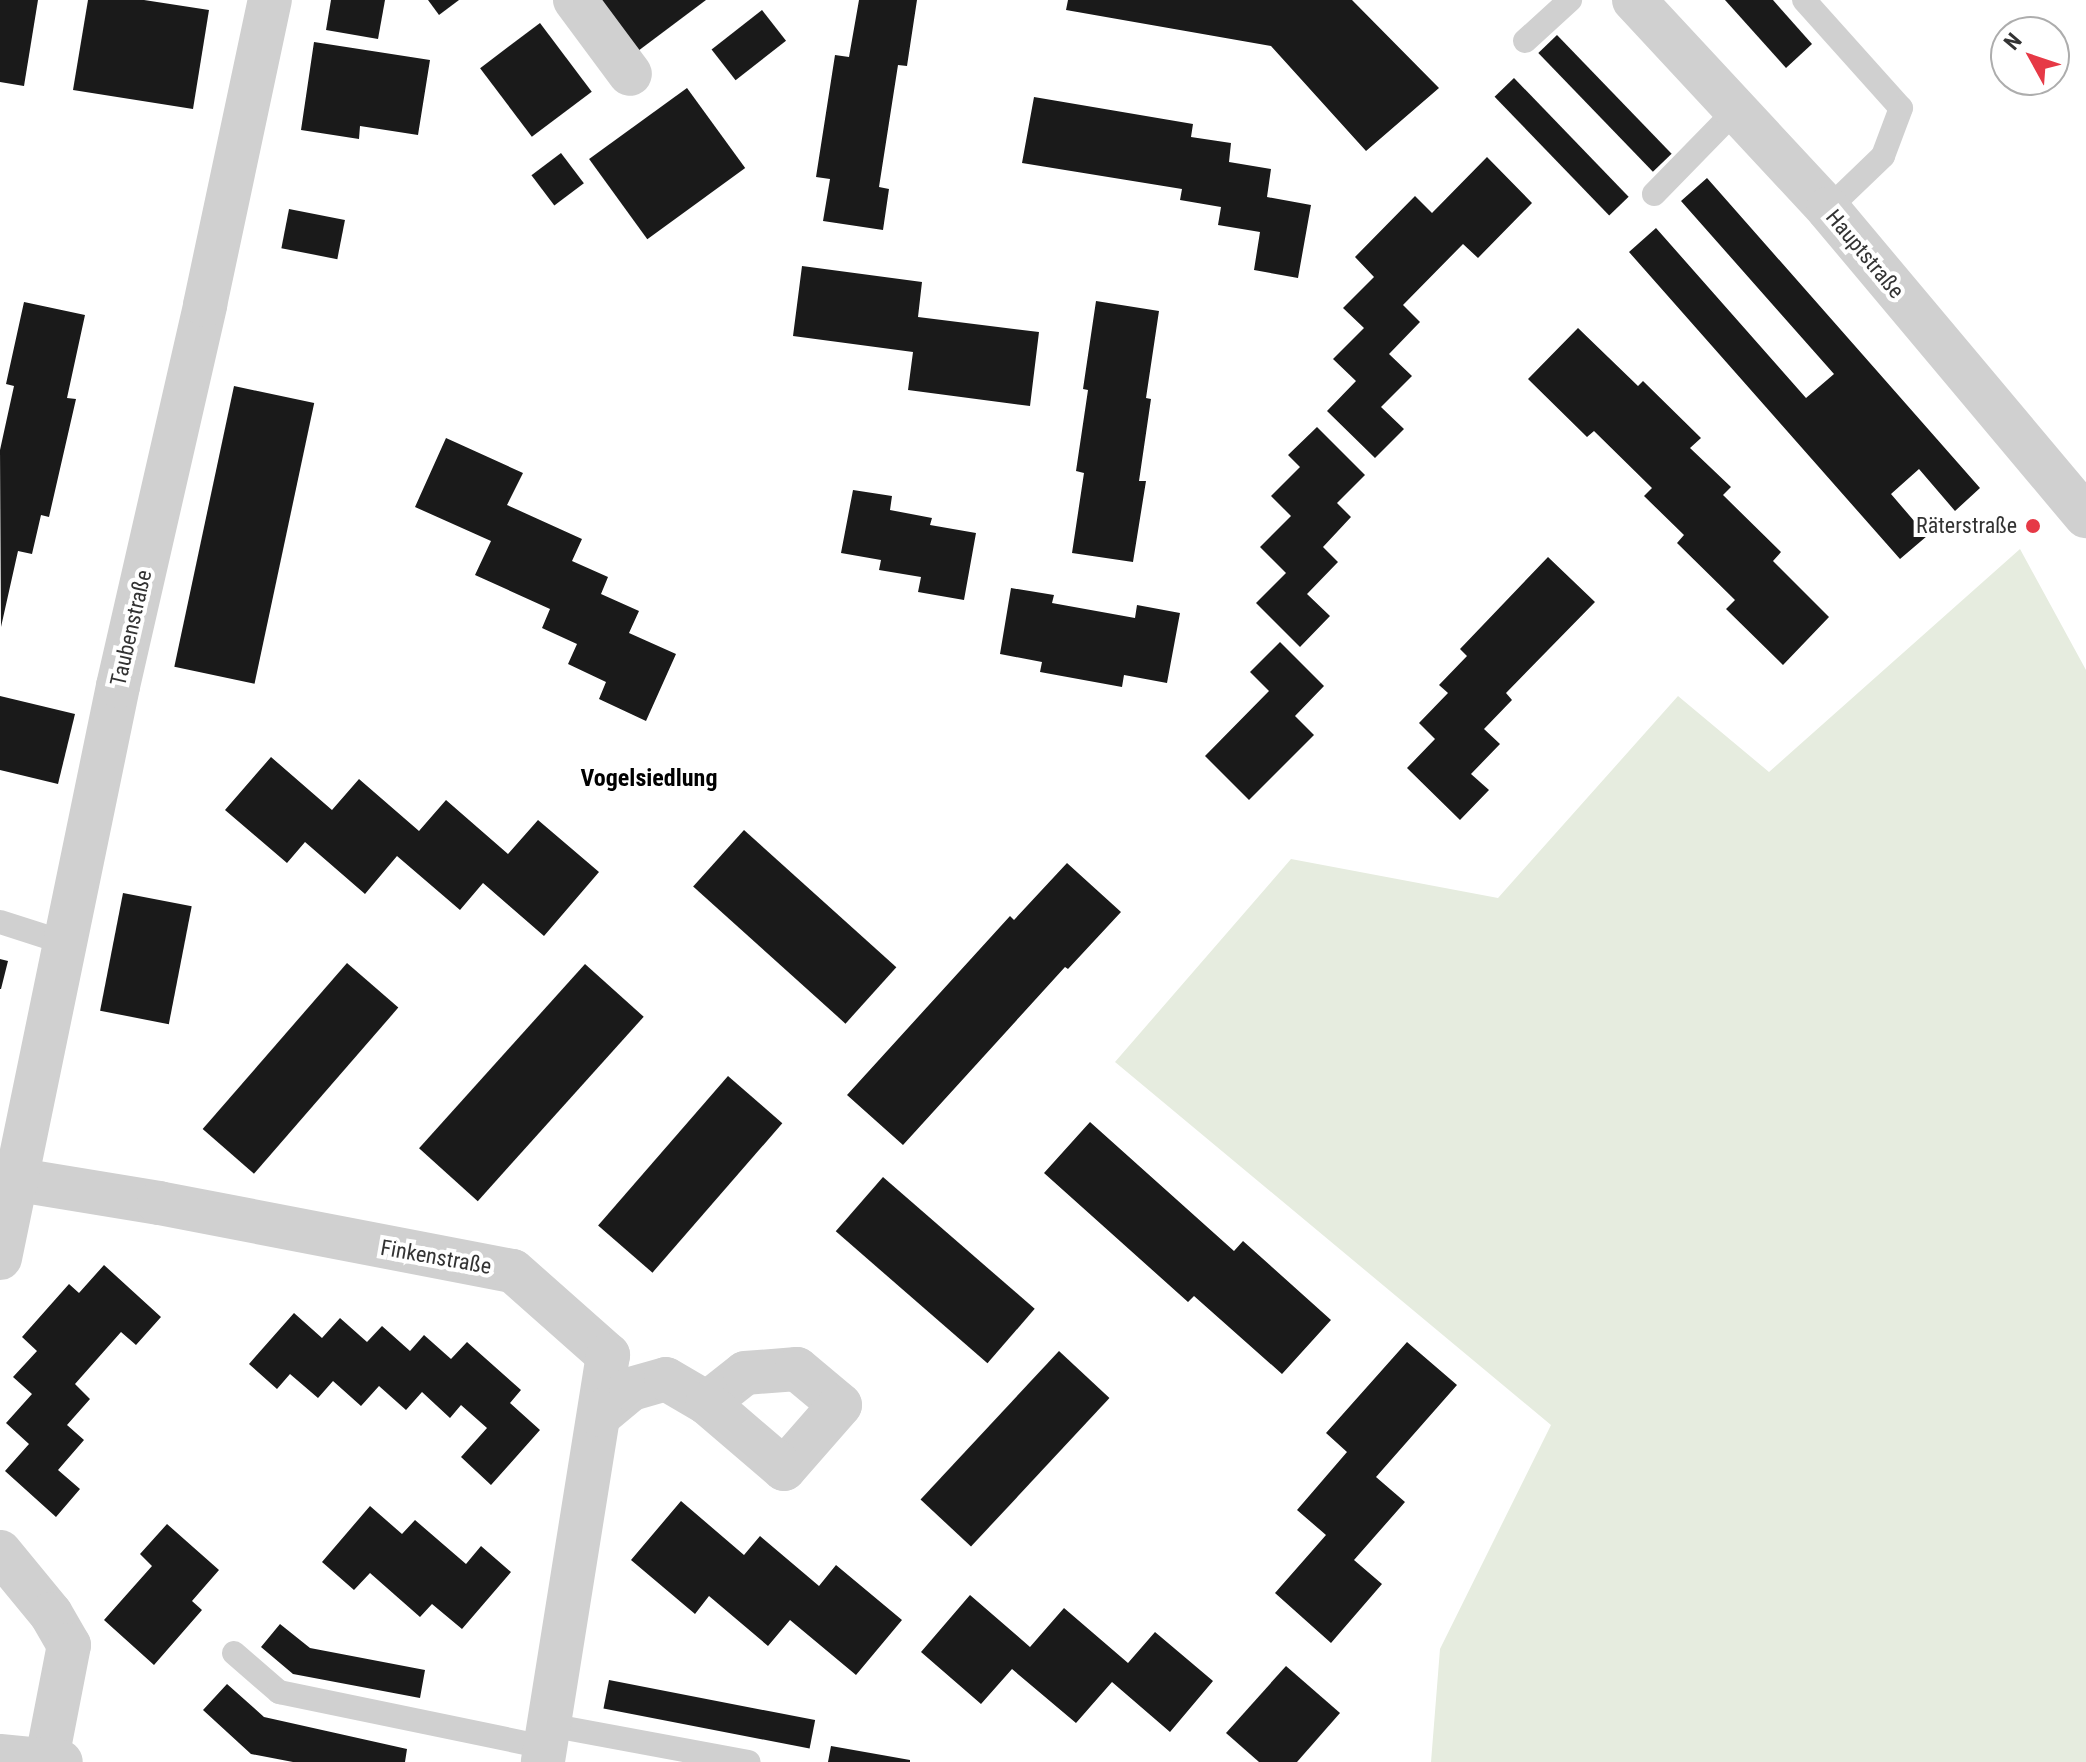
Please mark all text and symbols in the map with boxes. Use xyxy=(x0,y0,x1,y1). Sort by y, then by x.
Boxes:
north arrow xyxy=(1990,16,2070,96)
text: N xyxy=(1999,28,2027,55)
street label: Hauptstraße xyxy=(1820,204,1910,304)
place label: Räterstraße xyxy=(1916,513,2017,539)
marker: Räterstraße xyxy=(2024,517,2042,535)
street label: Taubenstraße xyxy=(105,567,157,689)
district label: Vogelsiedlung xyxy=(581,765,717,793)
street label: Finkenstraße xyxy=(379,1234,493,1280)

